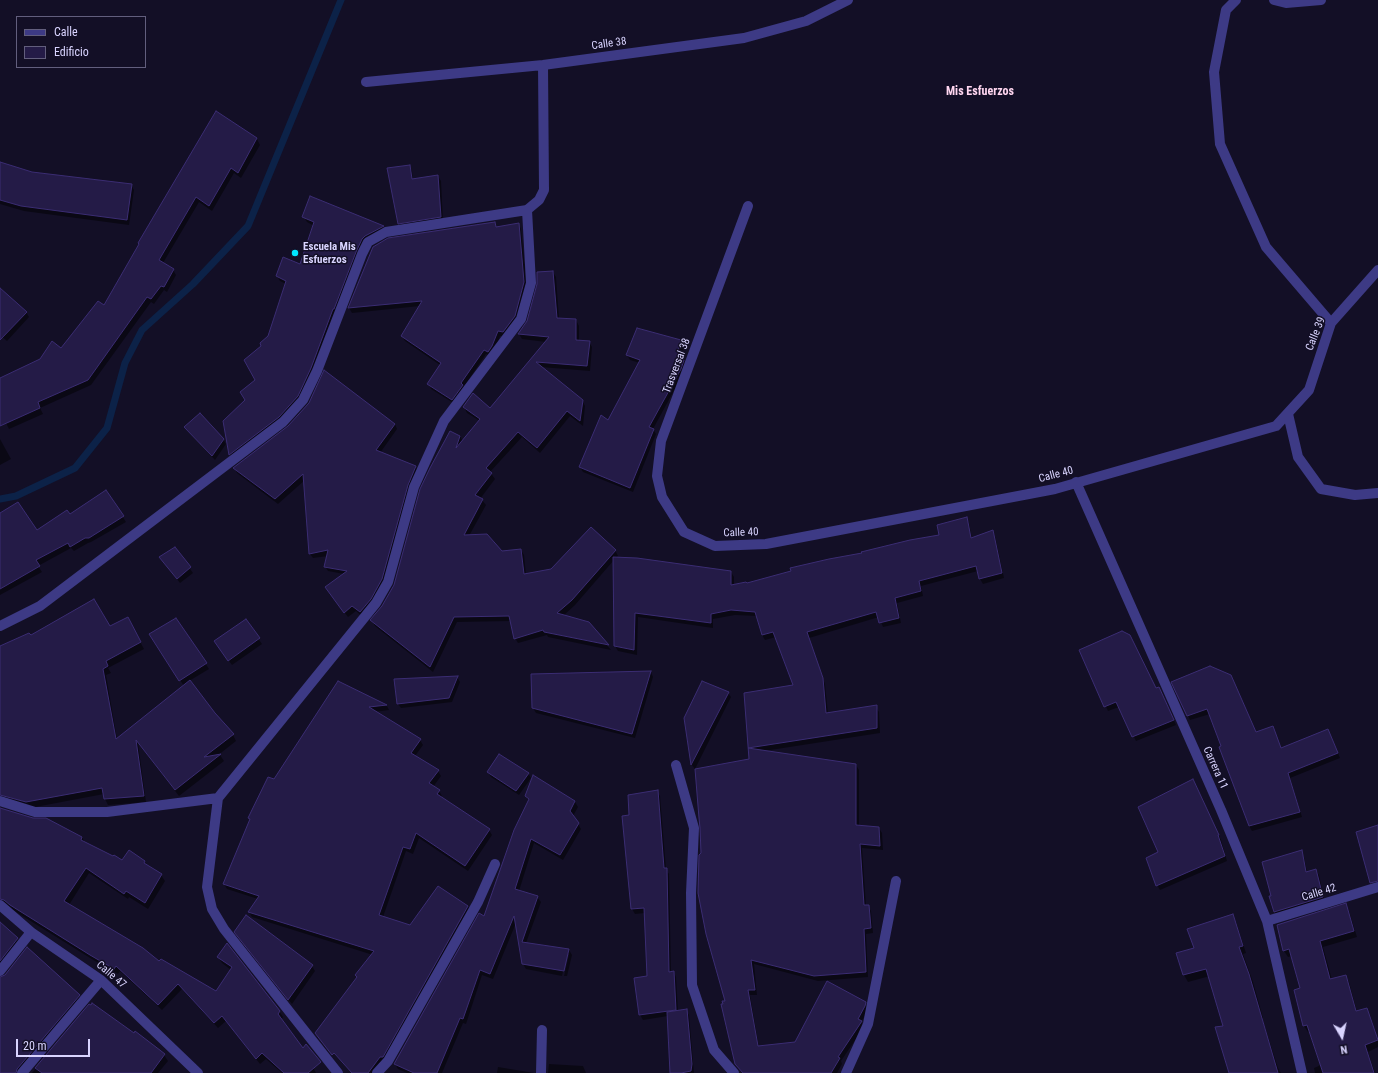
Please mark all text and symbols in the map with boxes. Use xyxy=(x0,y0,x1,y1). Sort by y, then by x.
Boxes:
legend xyxy=(16,16,146,68)
text: Calle xyxy=(54,25,78,39)
street label: Calle 38 xyxy=(591,35,627,53)
text: Edificio xyxy=(54,45,89,59)
district label: Mis Esfuerzos xyxy=(946,85,1014,99)
place label: Escuela Mis Esfuerzos xyxy=(303,240,356,266)
marker: Escuela Mis Esfuerzos xyxy=(290,248,300,258)
street label: Calle 39 xyxy=(1303,315,1329,353)
street label: Trasversal 38 xyxy=(660,337,694,395)
street label: Calle 40 xyxy=(1037,464,1075,486)
street label: Calle 40 xyxy=(723,526,759,540)
street label: Carrera 11 xyxy=(1200,745,1230,791)
street label: Calle 42 xyxy=(1300,882,1338,904)
street label: Calle 47 xyxy=(93,959,129,991)
north arrow xyxy=(1322,1017,1362,1057)
scale bar xyxy=(18,1031,92,1057)
text: 20 m xyxy=(23,1039,47,1053)
text: N xyxy=(1340,1042,1348,1056)

